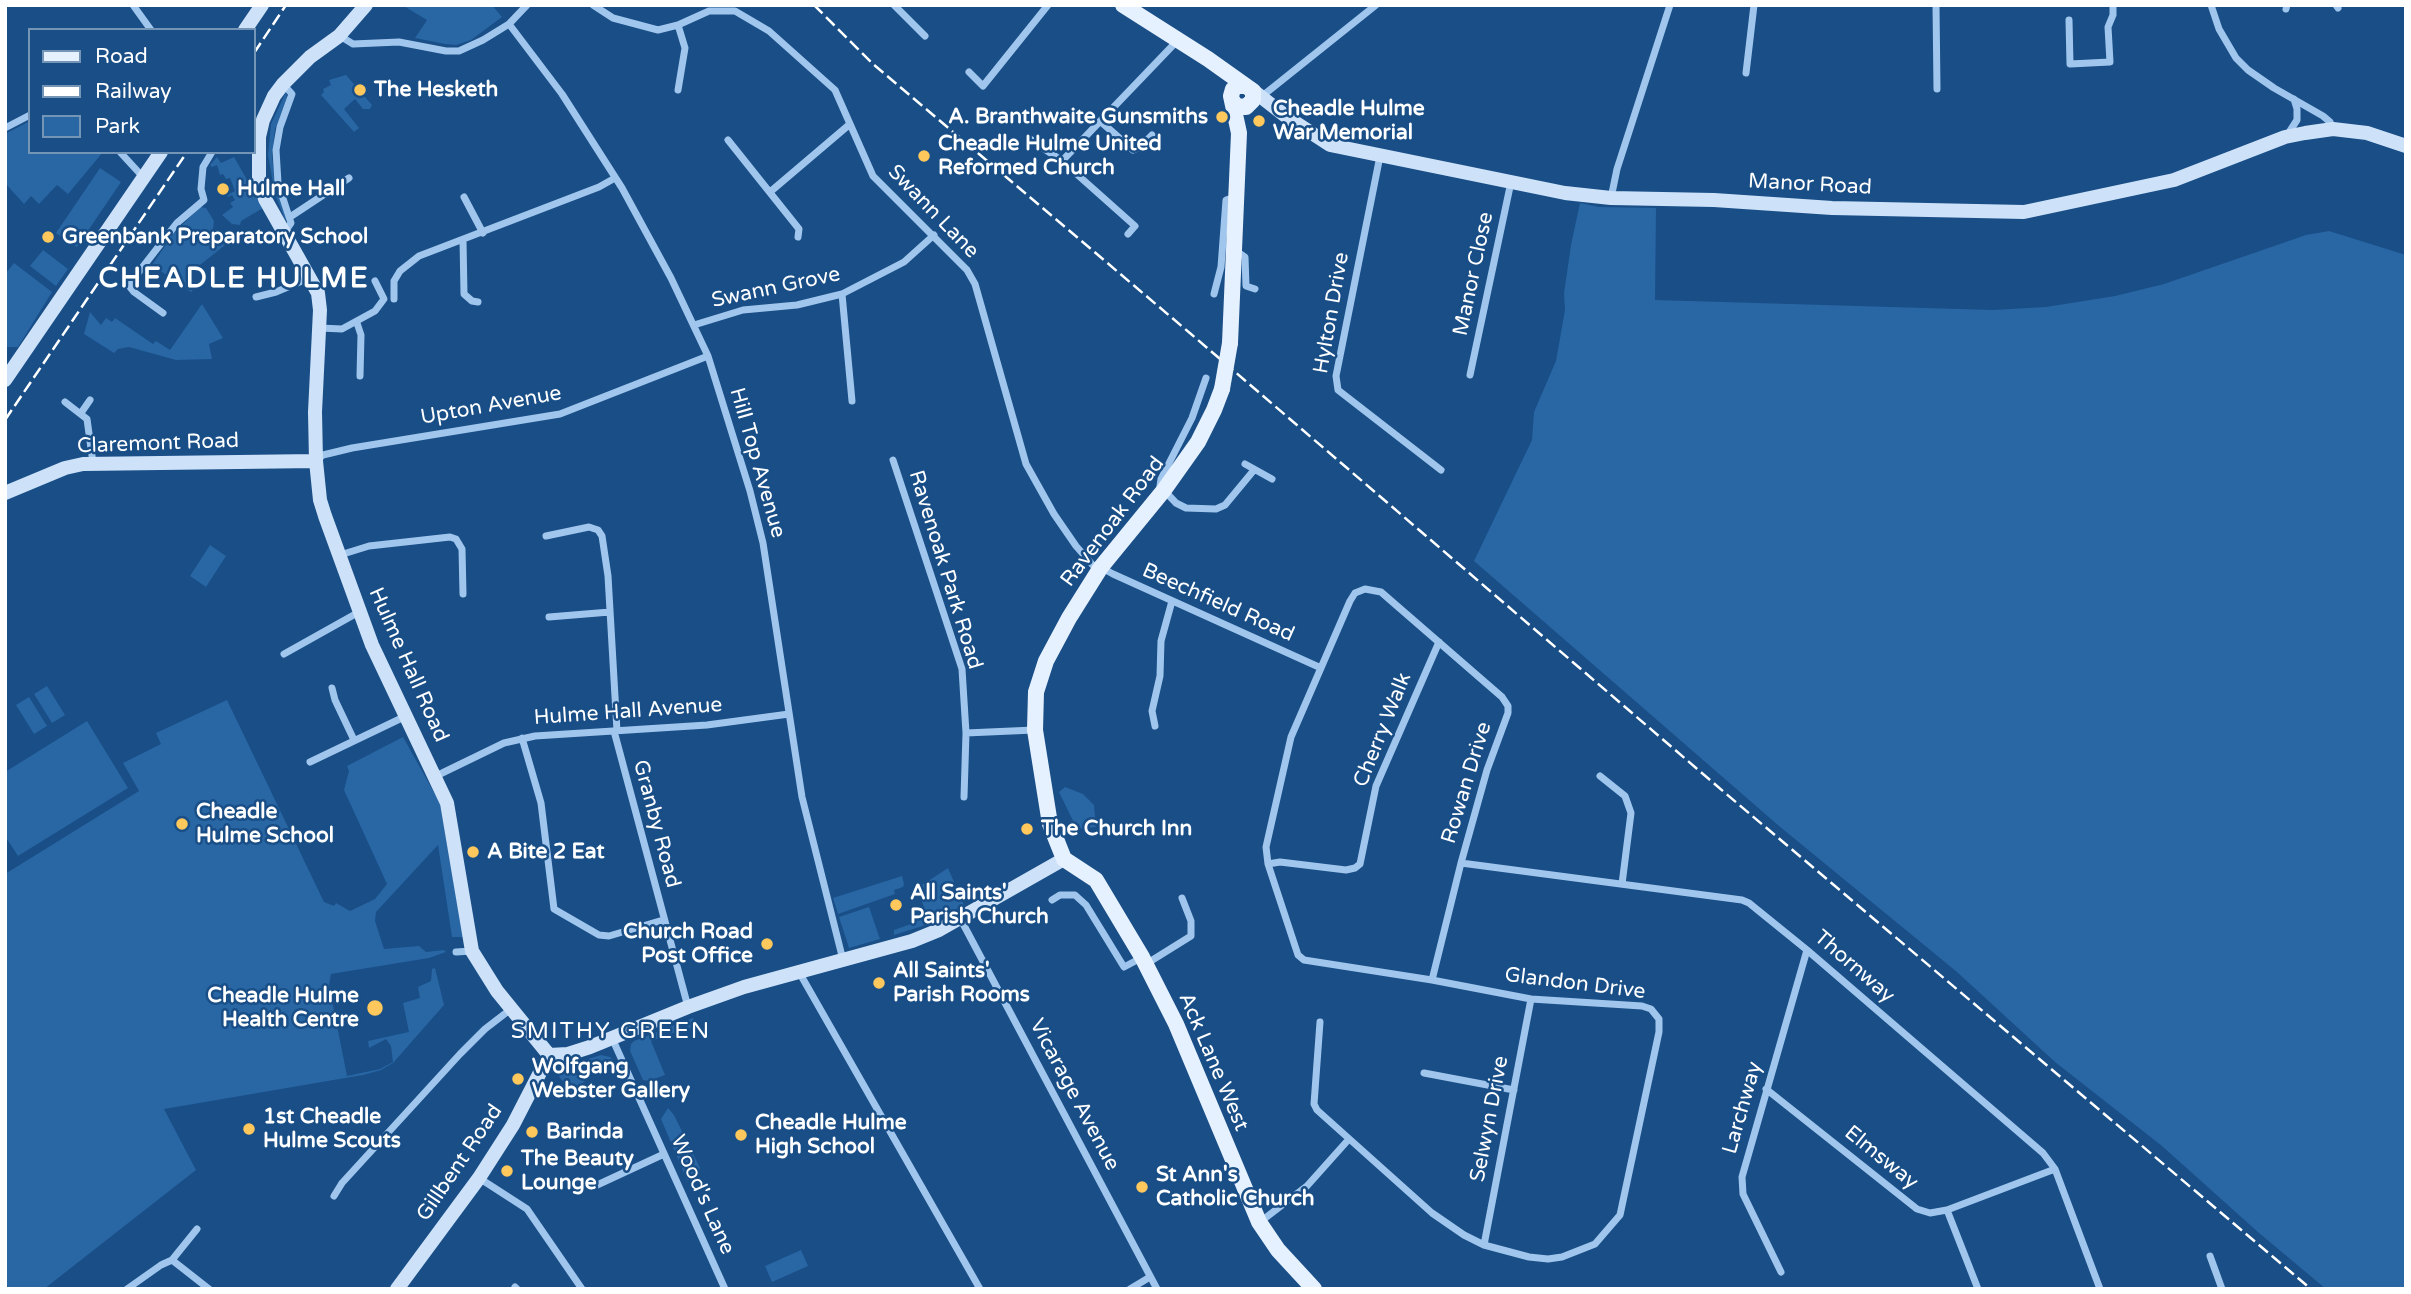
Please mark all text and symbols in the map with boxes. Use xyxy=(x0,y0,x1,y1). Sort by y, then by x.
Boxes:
legend xyxy=(28,28,256,154)
text: Road xyxy=(95,44,148,69)
place label: The Hesketh xyxy=(374,77,498,103)
text: Railway xyxy=(95,79,172,104)
marker: The Hesketh xyxy=(352,82,368,98)
place label: Cheadle Hulme War Memorial xyxy=(1273,96,1425,146)
place label: A. Branthwaite Gunsmiths xyxy=(948,104,1208,130)
marker: A. Branthwaite Gunsmiths xyxy=(1214,109,1230,125)
marker: Cheadle Hulme War Memorial xyxy=(1251,113,1267,129)
text: Park xyxy=(95,114,140,139)
place label: Cheadle Hulme United Reformed Church xyxy=(938,131,1162,181)
marker: Cheadle Hulme United Reformed Church xyxy=(916,148,932,164)
street label: Swann Lane xyxy=(882,160,984,264)
street label: Manor Road xyxy=(1747,169,1873,201)
place label: Hulme Hall xyxy=(237,176,345,202)
marker: Hulme Hall xyxy=(215,181,231,197)
street label: Manor Close xyxy=(1449,210,1499,338)
place label: Greenbank Preparatory School xyxy=(62,224,368,250)
marker: Greenbank Preparatory School xyxy=(40,229,56,245)
street label: Hylton Drive xyxy=(1309,250,1355,376)
street label: Swann Grove xyxy=(709,262,843,314)
district label: CHEADLE HULME xyxy=(100,263,368,297)
street label: Upton Avenue xyxy=(419,381,563,431)
street label: Hill Top Avenue xyxy=(724,385,790,541)
street label: Claremont Road xyxy=(77,429,239,459)
street label: Ravenoak Road xyxy=(1056,452,1170,592)
street label: Ravenoak Park Road xyxy=(903,467,987,673)
street label: Beechfield Road xyxy=(1138,558,1298,648)
street label: Hulme Hall Road xyxy=(363,584,453,746)
street label: Cherry Walk xyxy=(1349,669,1417,791)
street label: Hulme Hall Avenue xyxy=(533,693,723,731)
street label: Rowan Drive xyxy=(1437,719,1497,847)
street label: Granby Road xyxy=(627,757,685,891)
place label: Cheadle Hulme School xyxy=(196,799,334,849)
marker: Cheadle Hulme School xyxy=(174,816,190,832)
place label: The Church Inn xyxy=(1041,816,1192,842)
marker: The Church Inn xyxy=(1019,821,1035,837)
place label: A Bite 2 Eat xyxy=(487,839,604,865)
marker: A Bite 2 Eat xyxy=(465,844,481,860)
place label: All Saints' Parish Church xyxy=(910,880,1049,930)
marker: All Saints' Parish Church xyxy=(888,897,904,913)
place label: Church Road Post Office xyxy=(623,919,753,969)
street label: Thornway xyxy=(1809,925,1899,1009)
marker: Church Road Post Office xyxy=(759,936,775,952)
place label: All Saints' Parish Rooms xyxy=(893,958,1030,1008)
street label: Glandon Drive xyxy=(1503,963,1647,1005)
marker: All Saints' Parish Rooms xyxy=(871,975,887,991)
place label: Cheadle Hulme Health Centre xyxy=(207,983,359,1033)
street label: Ack Lane West xyxy=(1173,989,1253,1135)
marker: Cheadle Hulme Health Centre xyxy=(365,998,385,1018)
street label: Vicarage Avenue xyxy=(1023,1015,1125,1175)
district label: SMITHY GREEN xyxy=(512,1018,710,1046)
place label: Wolfgang Webster Gallery xyxy=(532,1054,690,1104)
street label: Selwyn Drive xyxy=(1465,1054,1515,1184)
street label: Larchway xyxy=(1718,1059,1768,1157)
marker: Wolfgang Webster Gallery xyxy=(510,1071,526,1087)
street label: Gillbent Road xyxy=(412,1100,508,1226)
place label: 1st Cheadle Hulme Scouts xyxy=(263,1104,401,1154)
place label: Cheadle Hulme High School xyxy=(755,1110,907,1160)
place label: Barinda xyxy=(546,1119,623,1145)
marker: 1st Cheadle Hulme Scouts xyxy=(241,1121,257,1137)
street label: Elmsway xyxy=(1839,1121,1923,1195)
marker: Barinda xyxy=(524,1124,540,1140)
marker: Cheadle Hulme High School xyxy=(733,1127,749,1143)
street label: Wood's Lane xyxy=(664,1131,740,1259)
place label: The Beauty Lounge xyxy=(521,1146,634,1196)
place label: St Ann's Catholic Church xyxy=(1156,1162,1315,1212)
marker: The Beauty Lounge xyxy=(499,1163,515,1179)
marker: St Ann's Catholic Church xyxy=(1134,1179,1150,1195)

